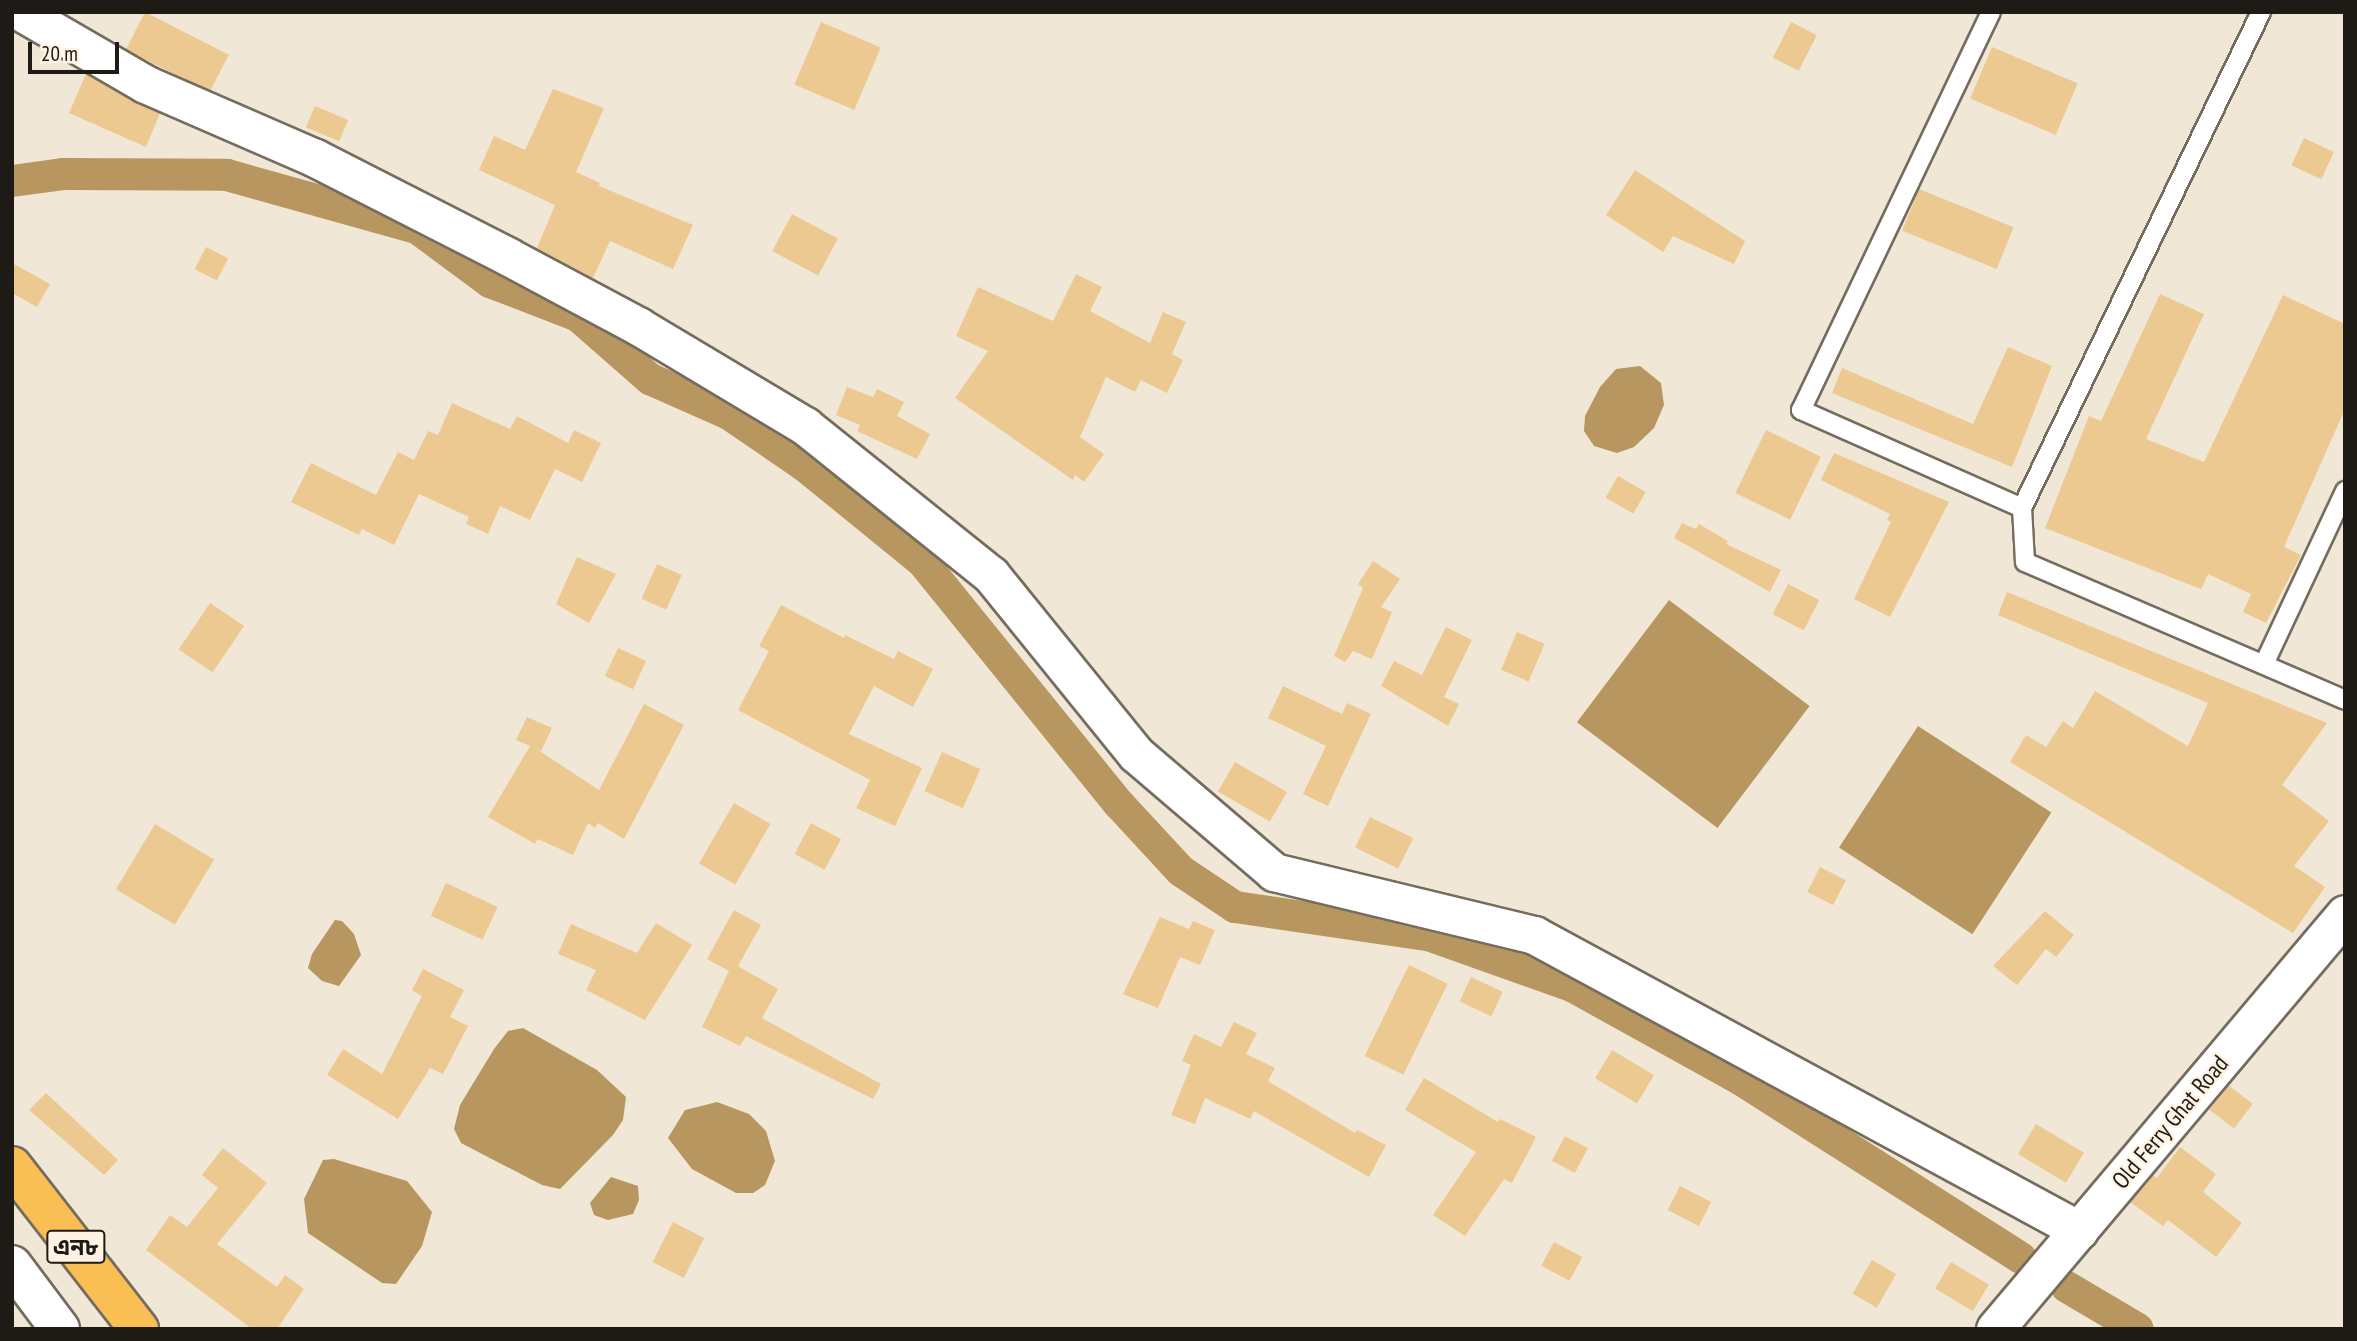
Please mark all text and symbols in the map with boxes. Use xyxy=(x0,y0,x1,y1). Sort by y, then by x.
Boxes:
scale bar xyxy=(32,28,122,72)
text: 20 m xyxy=(41,40,78,67)
street label: Old Ferry Ghat Road xyxy=(2106,1049,2234,1195)
road number: এন৮ xyxy=(46,1228,106,1266)

